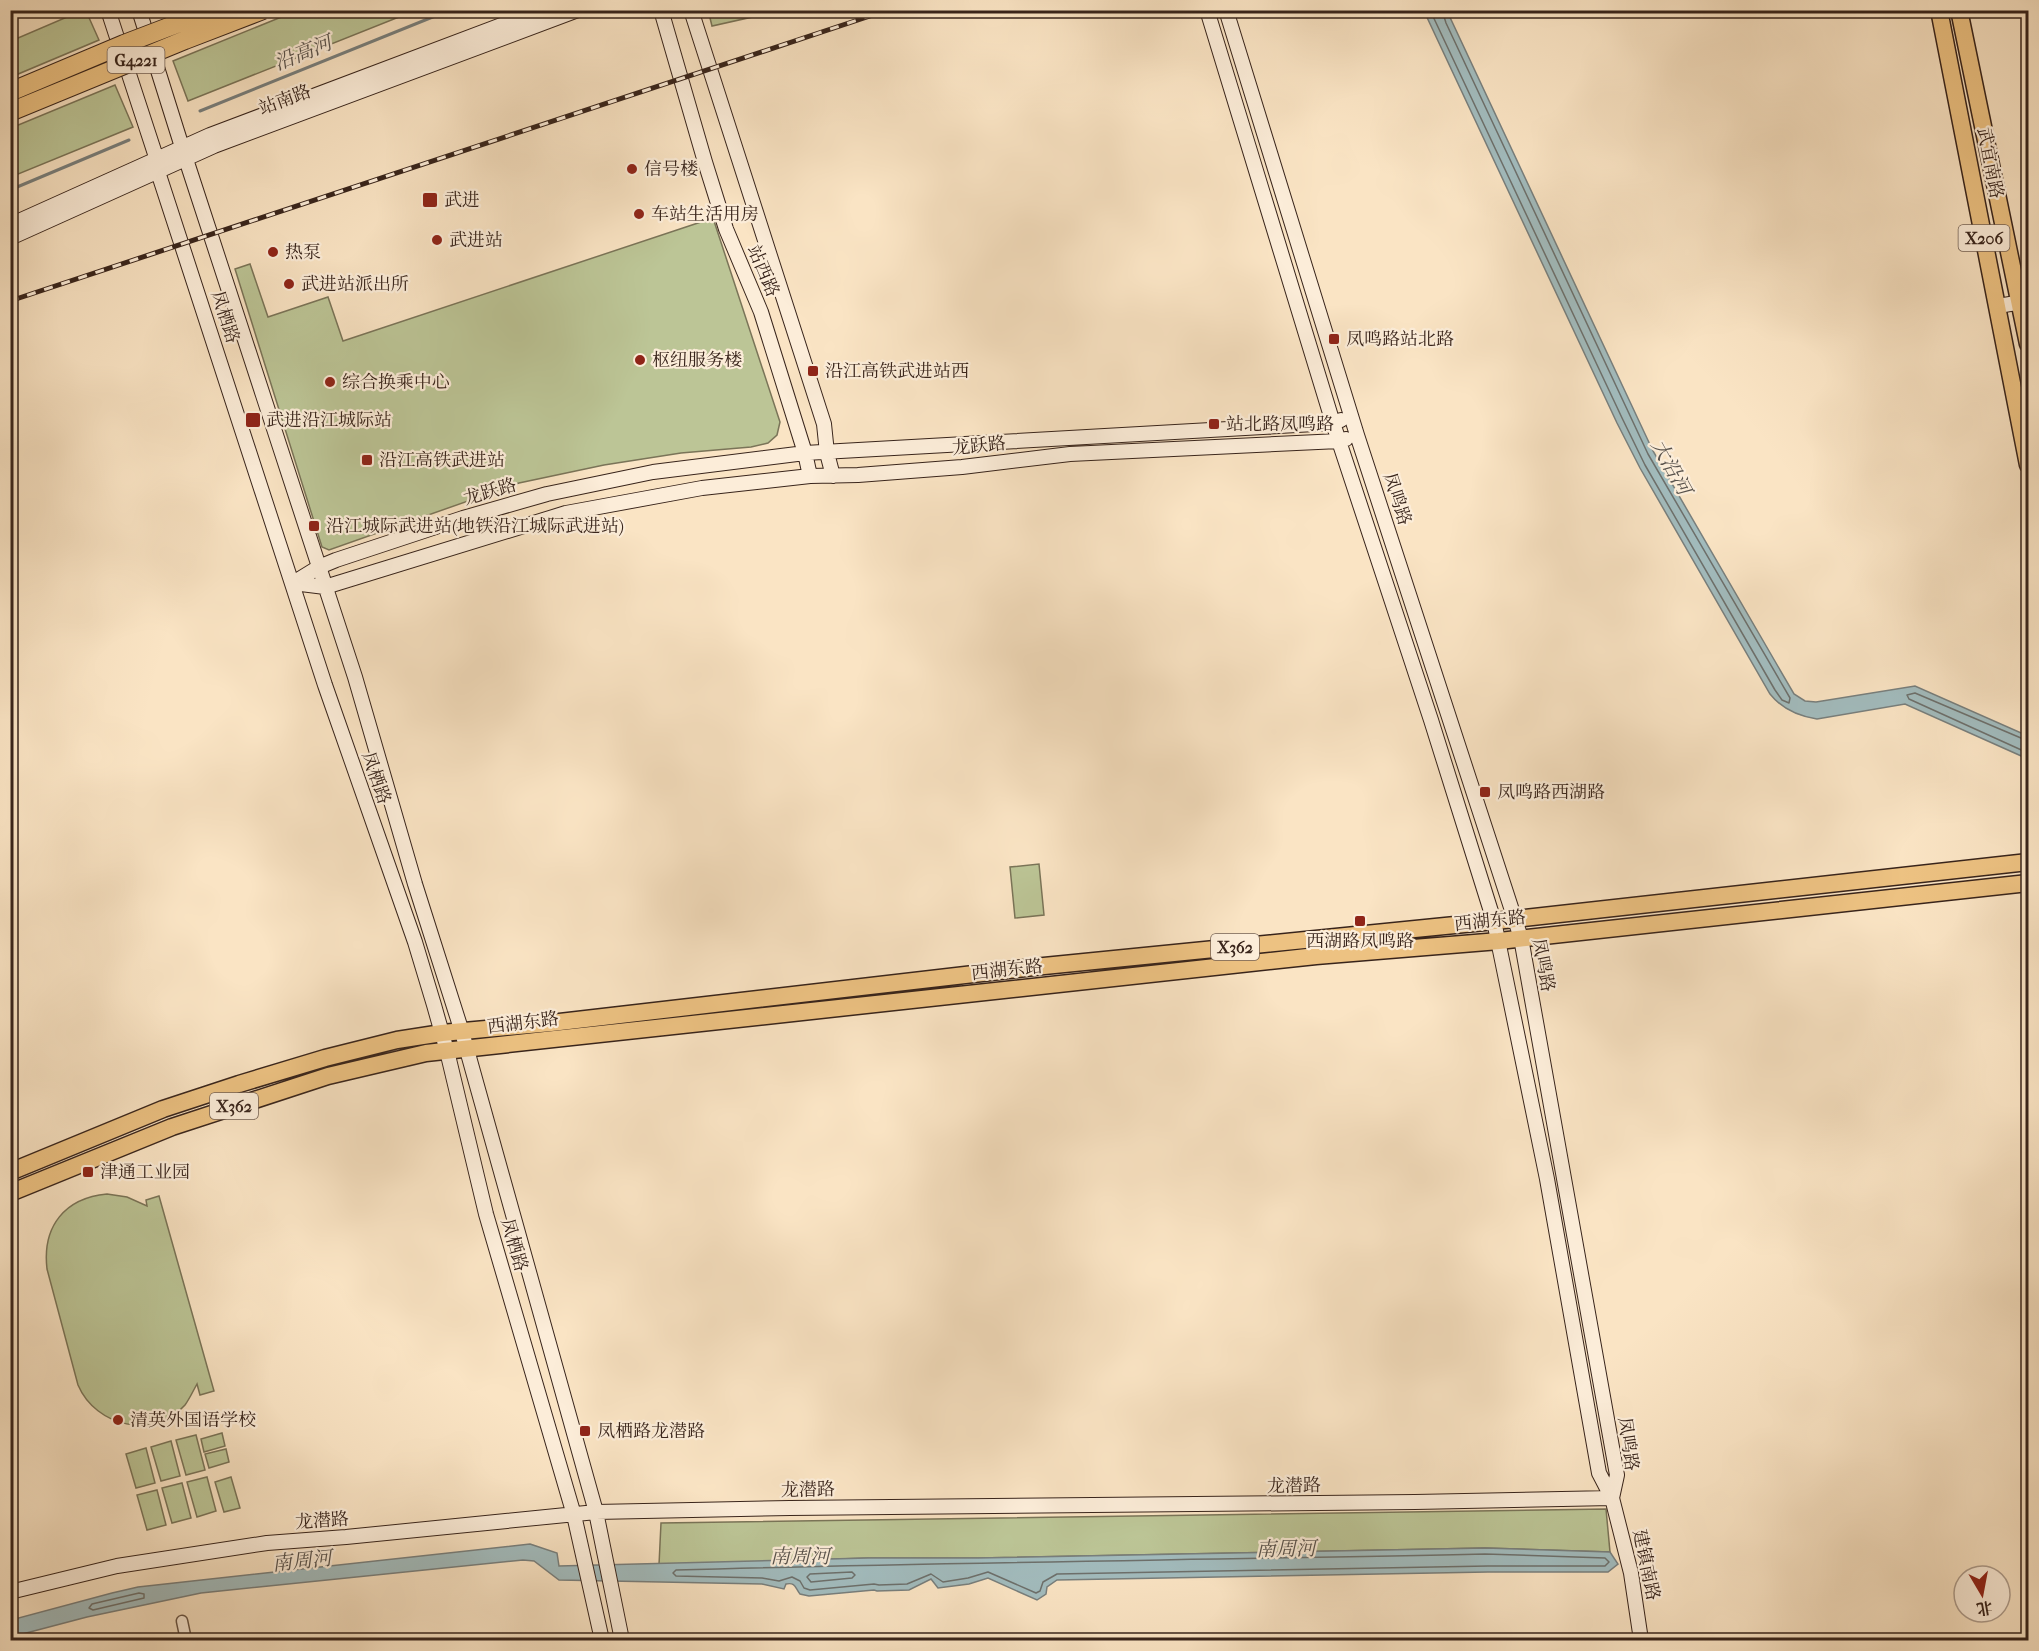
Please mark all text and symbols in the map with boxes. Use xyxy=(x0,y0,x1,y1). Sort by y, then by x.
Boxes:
water label: 沿高河 xyxy=(271,30,338,75)
road number: G4221 xyxy=(108,47,164,73)
street label: 站南路 xyxy=(256,81,314,119)
street label: 武宜南路 xyxy=(1973,126,2007,200)
place label: 信号楼 xyxy=(644,159,698,180)
marker: 信号楼 xyxy=(625,162,639,176)
place label: 武进 xyxy=(444,190,480,211)
marker: 武进 xyxy=(421,191,439,209)
place label: 车站生活用房 xyxy=(651,204,759,225)
marker: 车站生活用房 xyxy=(632,207,646,221)
road number: X206 xyxy=(1958,225,2010,251)
place label: 武进站 xyxy=(449,230,503,251)
marker: 武进站 xyxy=(430,233,444,247)
place label: 热泵 xyxy=(285,242,321,263)
street label: 站西路 xyxy=(743,242,783,300)
marker: 热泵 xyxy=(266,245,280,259)
place label: 武进站派出所 xyxy=(301,274,409,295)
marker: 武进站派出所 xyxy=(282,277,296,291)
street label: 凤栖路 xyxy=(207,288,243,346)
place label: 凤鸣路站北路 xyxy=(1346,329,1454,350)
marker: 凤鸣路站北路 xyxy=(1327,332,1341,346)
place label: 枢纽服务楼 xyxy=(652,350,742,371)
marker: 枢纽服务楼 xyxy=(633,353,647,367)
place label: 沿江高铁武进站西 xyxy=(825,361,969,382)
marker: 沿江高铁武进站西 xyxy=(806,364,820,378)
place label: 综合换乘中心 xyxy=(342,372,450,393)
marker: 综合换乘中心 xyxy=(323,375,337,389)
place label: 武进沿江城际站 xyxy=(266,410,392,431)
marker: 武进沿江城际站 xyxy=(244,411,262,429)
place label: 站北路凤鸣路 xyxy=(1226,414,1334,435)
marker: 站北路凤鸣路 xyxy=(1207,417,1221,431)
street label: 龙跃路 xyxy=(951,433,1007,459)
water label: 大沿河 xyxy=(1646,435,1697,501)
place label: 沿江高铁武进站 xyxy=(379,450,505,471)
marker: 沿江高铁武进站 xyxy=(360,453,374,467)
street label: 凤鸣路 xyxy=(1379,470,1415,528)
street label: 龙跃路 xyxy=(461,474,519,510)
place label: 沿江城际武进站(地铁沿江城际武进站) xyxy=(326,516,624,537)
marker: 沿江城际武进站(地铁沿江城际武进站) xyxy=(307,519,321,533)
street label: 凤栖路 xyxy=(357,749,395,807)
place label: 凤鸣路西湖路 xyxy=(1497,782,1605,803)
marker: 凤鸣路西湖路 xyxy=(1478,785,1492,799)
street label: 西湖东路 xyxy=(1453,907,1527,935)
marker: 西湖路凤鸣路 xyxy=(1353,914,1367,928)
place label: 西湖路凤鸣路 xyxy=(1306,931,1414,952)
road number: X362 xyxy=(1211,934,1259,960)
street label: 凤鸣路 xyxy=(1528,936,1558,994)
street label: 西湖东路 xyxy=(970,956,1044,984)
street label: 西湖东路 xyxy=(486,1008,560,1038)
road number: X362 xyxy=(210,1093,258,1119)
place label: 津通工业园 xyxy=(100,1162,190,1183)
marker: 津通工业园 xyxy=(81,1165,95,1179)
street label: 凤栖路 xyxy=(496,1216,532,1274)
place label: 清英外国语学校 xyxy=(130,1410,256,1431)
marker: 清英外国语学校 xyxy=(111,1413,125,1427)
street label: 凤鸣路 xyxy=(1614,1416,1642,1472)
place label: 凤栖路龙潜路 xyxy=(597,1421,705,1442)
marker: 凤栖路龙潜路 xyxy=(578,1424,592,1438)
street label: 龙潜路 xyxy=(1267,1475,1321,1497)
street label: 龙潜路 xyxy=(781,1479,835,1501)
street label: 龙潜路 xyxy=(294,1509,350,1533)
street label: 建镇南路 xyxy=(1628,1528,1664,1602)
water label: 南周河 xyxy=(1256,1537,1319,1561)
water label: 南周河 xyxy=(770,1545,833,1568)
water label: 南周河 xyxy=(271,1546,336,1576)
north arrow xyxy=(1952,1564,2012,1624)
text: 北 xyxy=(1975,1598,1994,1619)

